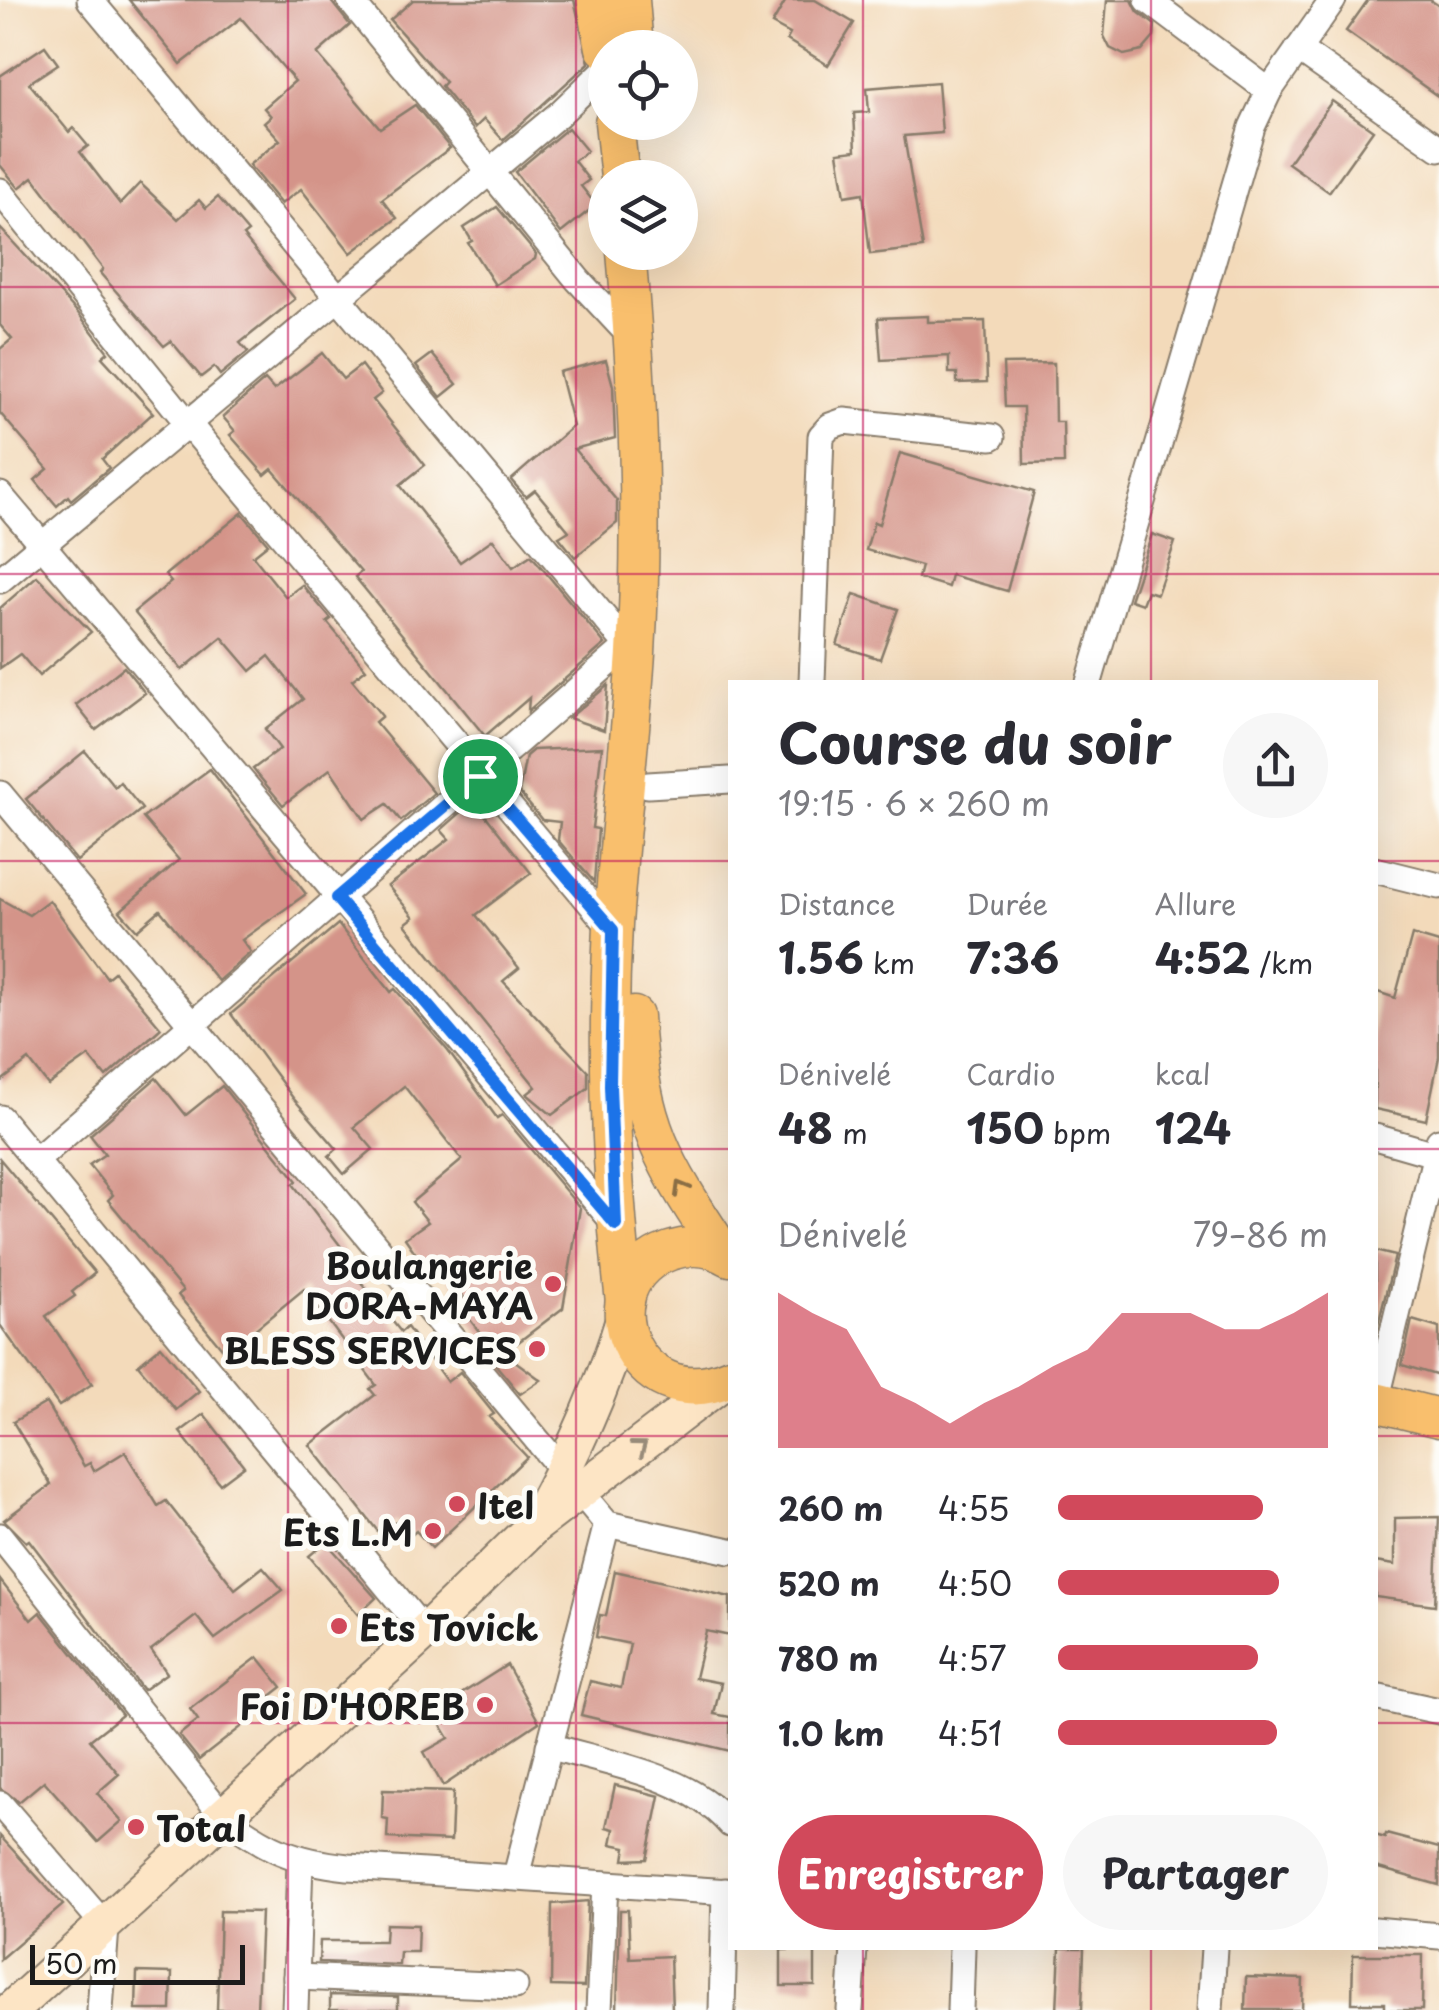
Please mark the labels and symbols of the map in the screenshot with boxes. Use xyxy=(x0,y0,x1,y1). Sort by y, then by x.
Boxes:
pin xyxy=(438,734,523,819)
one-way arrow xyxy=(674,1181,693,1199)
place label: Boulangerie DORA-MAYA xyxy=(305,1238,533,1331)
marker: Boulangerie DORA-MAYA xyxy=(542,1273,564,1295)
place label: BLESS SERVICES xyxy=(223,1323,517,1376)
marker: BLESS SERVICES xyxy=(526,1338,548,1360)
one-way arrow xyxy=(629,1441,647,1458)
place label: Itel xyxy=(477,1478,534,1531)
marker: Itel xyxy=(446,1493,468,1515)
place label: Ets L.M xyxy=(283,1505,413,1558)
marker: Ets L.M xyxy=(422,1520,444,1542)
place label: Ets Tovick xyxy=(359,1600,538,1653)
marker: Ets Tovick xyxy=(328,1615,350,1637)
place label: Foi D'HOREB xyxy=(240,1679,465,1732)
marker: Foi D'HOREB xyxy=(474,1694,496,1716)
place label: Total xyxy=(156,1801,246,1854)
marker: Total xyxy=(125,1816,147,1838)
scale bar xyxy=(30,1940,245,1984)

